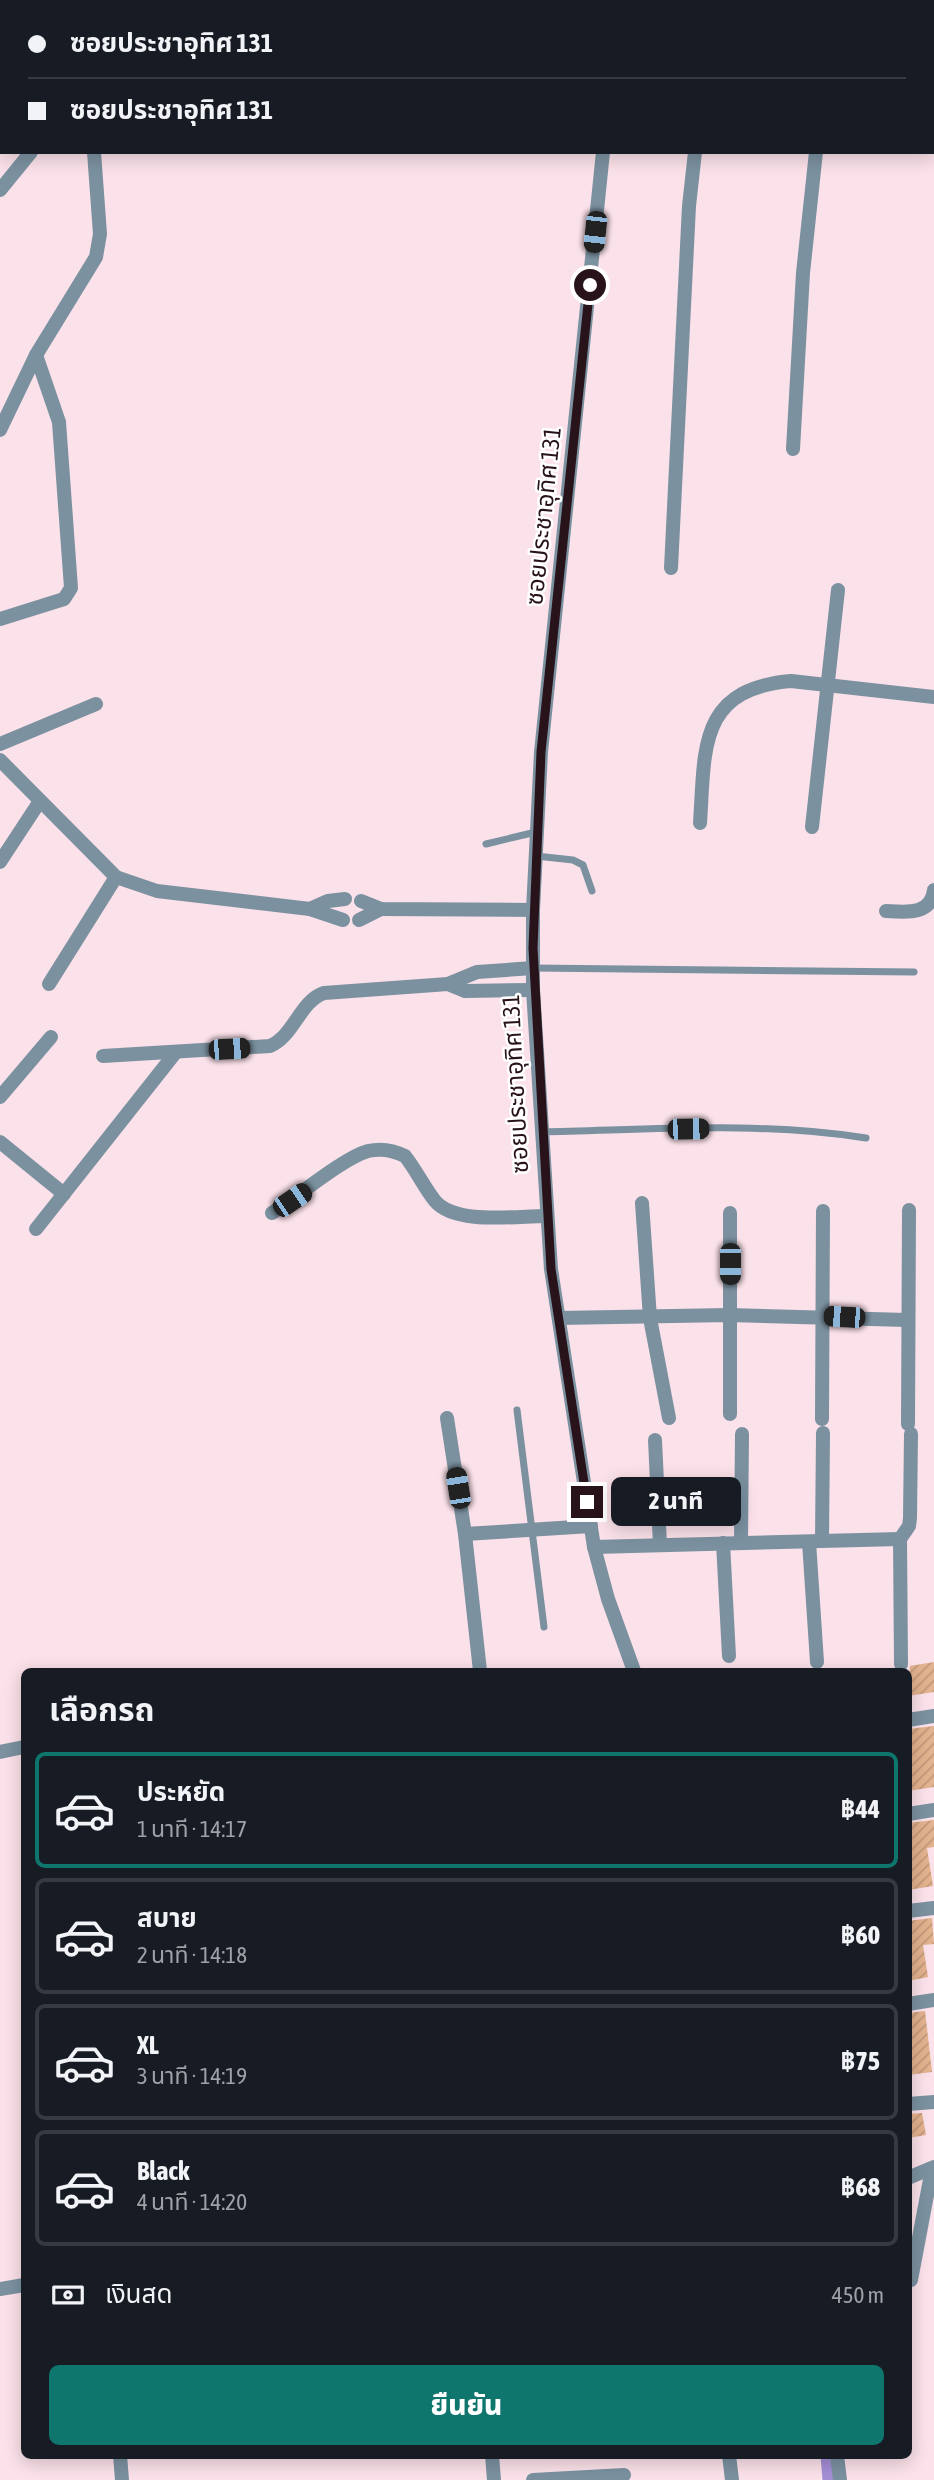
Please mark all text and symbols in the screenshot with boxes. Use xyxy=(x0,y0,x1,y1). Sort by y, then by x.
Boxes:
text: ซอยประชาอุทิศ 131 xyxy=(70,28,273,58)
text: ซอยประชาอุทิศ 131 xyxy=(70,95,273,125)
car xyxy=(583,210,608,254)
route start xyxy=(574,269,606,301)
street label: ซอยประชาอุทิศ 131 xyxy=(520,425,568,607)
street label: ซอยประชาอุทิศ 131 xyxy=(497,994,535,1174)
car xyxy=(208,1037,251,1061)
car xyxy=(667,1118,710,1140)
car xyxy=(269,1180,316,1220)
car xyxy=(720,1243,741,1285)
car xyxy=(823,1305,866,1329)
car xyxy=(445,1466,472,1510)
callout: 2 นาที xyxy=(612,1478,741,1526)
route end xyxy=(571,1486,603,1518)
text: 2 นาที xyxy=(649,1488,703,1514)
text: เลือกรถ xyxy=(49,1691,154,1728)
text: ประหยัด xyxy=(137,1777,225,1807)
icon: car xyxy=(53,1779,116,1842)
text: ฿44 xyxy=(840,1794,880,1824)
text: 1 นาที · 14:17 xyxy=(137,1816,247,1842)
text: สบาย xyxy=(137,1903,197,1933)
icon: car xyxy=(53,1905,116,1968)
text: ฿60 xyxy=(840,1920,880,1950)
text: 2 นาที · 14:18 xyxy=(137,1942,247,1968)
text: XL xyxy=(137,2030,159,2060)
icon: car xyxy=(53,2031,116,2094)
text: ฿75 xyxy=(840,2046,880,2076)
text: 3 นาที · 14:19 xyxy=(137,2063,247,2089)
text: Black xyxy=(137,2156,189,2186)
icon: car xyxy=(53,2157,116,2220)
text: ฿68 xyxy=(840,2172,880,2202)
text: 4 นาที · 14:20 xyxy=(137,2189,247,2215)
icon: cash xyxy=(49,2276,87,2314)
text: เงินสด xyxy=(105,2279,172,2309)
text: 450 m xyxy=(832,2282,884,2308)
button: ยืนยัน xyxy=(49,2365,884,2445)

